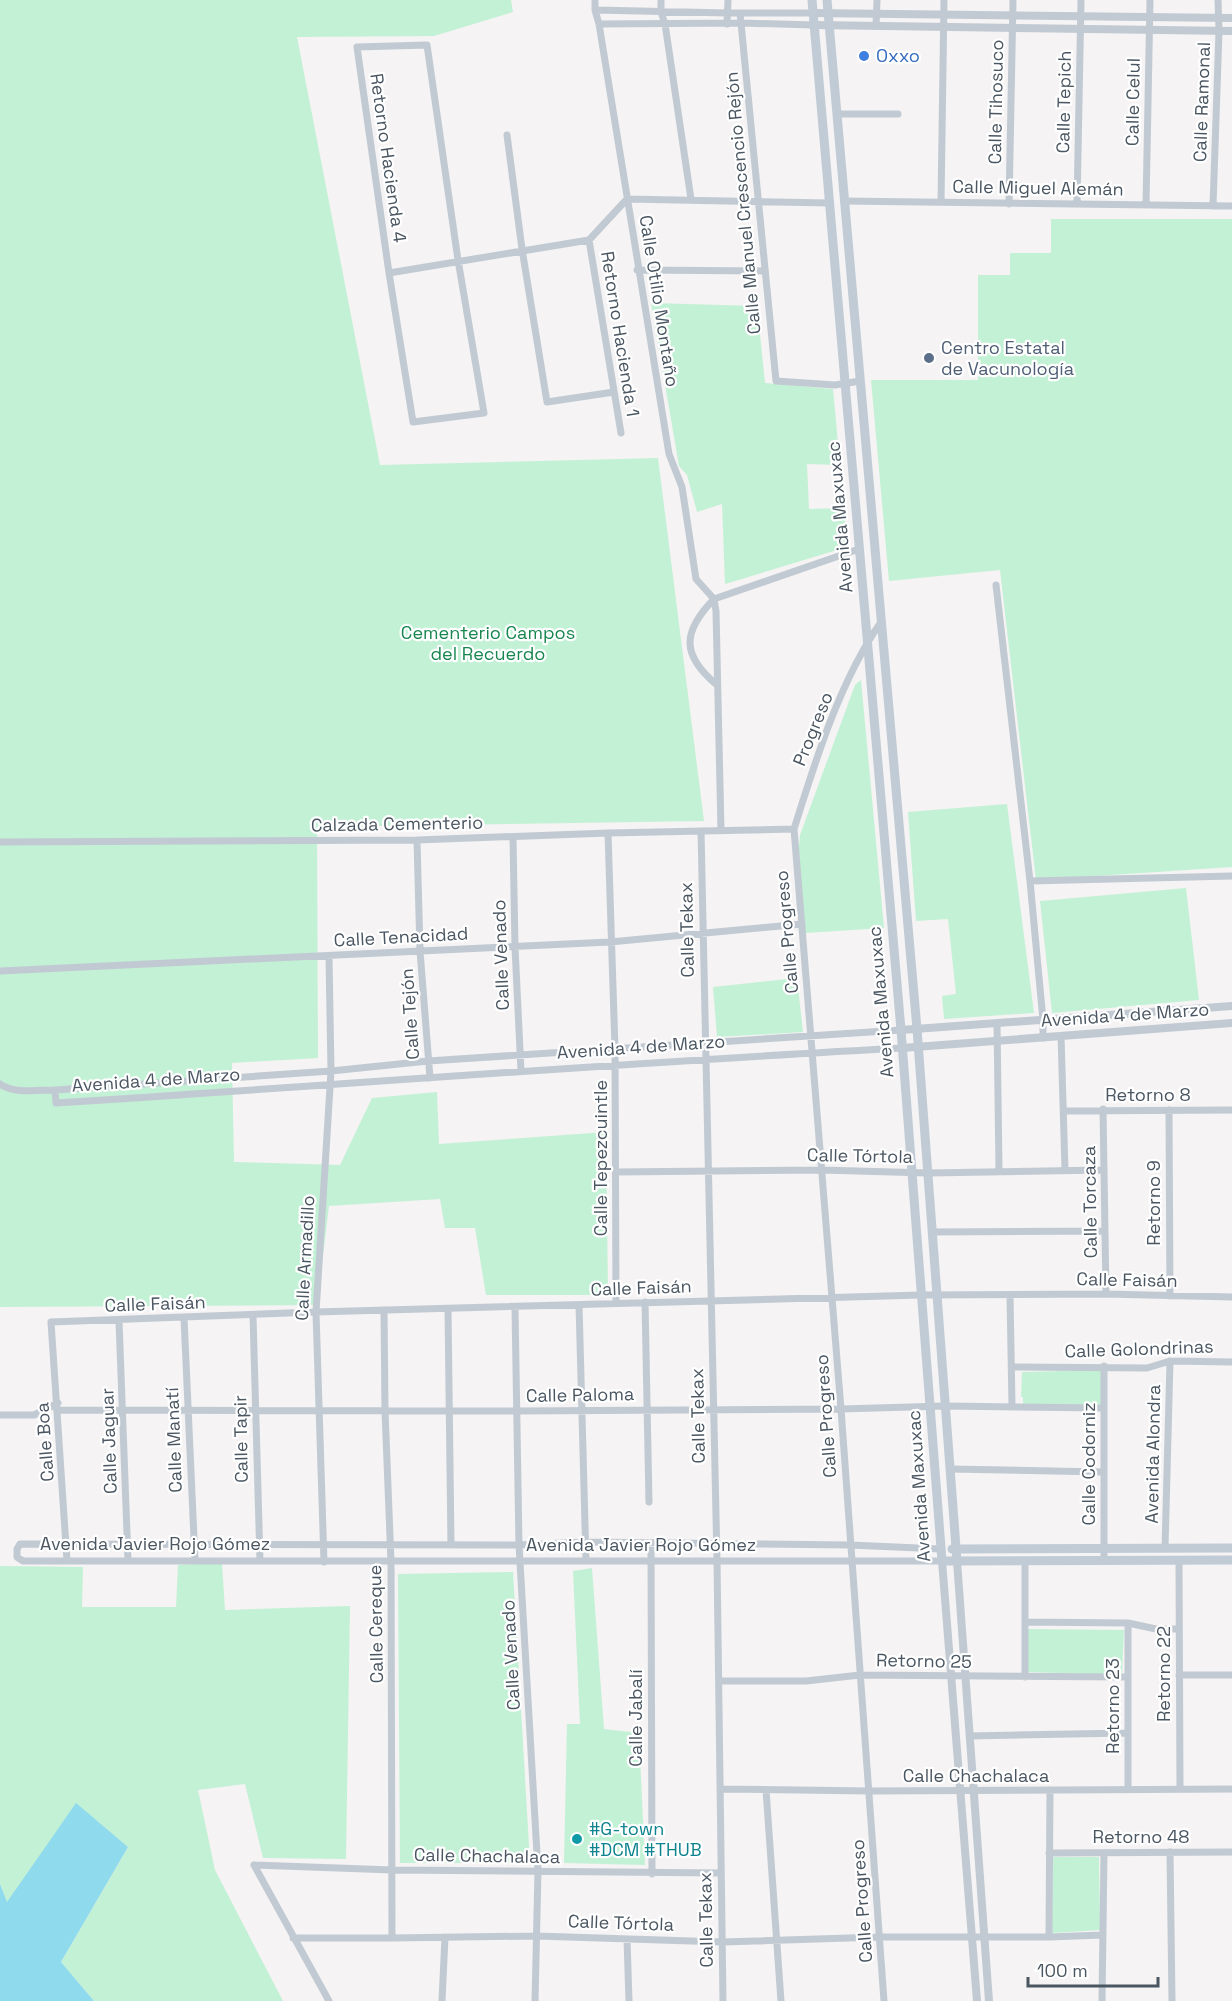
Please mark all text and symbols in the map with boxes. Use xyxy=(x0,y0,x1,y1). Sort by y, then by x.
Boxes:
street label: Calle Tihosuco xyxy=(983,39,1008,165)
street label: Calle Ramonal xyxy=(1188,42,1215,162)
place label: Oxxo xyxy=(876,44,920,67)
marker: Oxxo xyxy=(857,49,871,63)
street label: Calle Tepich xyxy=(1051,50,1076,154)
street label: Calle Celul xyxy=(1120,58,1145,146)
street label: Calle Manuel Crescencio Rejón xyxy=(720,71,765,335)
street label: Retorno Hacienda 4 xyxy=(365,72,412,244)
street label: Calle Miguel Alemán xyxy=(952,175,1124,200)
street label: Calle Otilio Montaño xyxy=(635,213,684,388)
street label: Retorno Hacienda 1 xyxy=(596,250,645,418)
place label: Centro Estatal de Vacunología xyxy=(941,336,1074,380)
marker: Centro Estatal de Vacunología xyxy=(922,351,936,365)
street label: Avenida Maxuxac xyxy=(821,440,858,594)
park label: Cementerio Campos del Recuerdo xyxy=(401,621,575,665)
street label: Progreso xyxy=(787,688,838,769)
street label: Calzada Cementerio xyxy=(311,810,483,837)
street label: Calle Progreso xyxy=(770,869,803,995)
street label: Calle Tekax xyxy=(674,882,699,978)
street label: Calle Venado xyxy=(487,899,514,1011)
street label: Calle Tenacidad xyxy=(333,921,469,952)
street label: Avenida Maxuxac xyxy=(862,925,899,1079)
street label: Calle Tejón xyxy=(395,968,424,1061)
street label: Avenida 4 de Marzo xyxy=(1040,997,1210,1032)
street label: Avenida 4 de Marzo xyxy=(556,1029,726,1064)
street label: Avenida 4 de Marzo xyxy=(71,1062,241,1097)
street label: Calle Tepezcuintle xyxy=(589,1080,612,1236)
street label: Retorno 8 xyxy=(1105,1083,1191,1106)
street label: Calle Tórtola xyxy=(807,1143,913,1168)
street label: Calle Torcaza xyxy=(1077,1145,1102,1259)
street label: Retorno 9 xyxy=(1142,1160,1165,1246)
street label: Calle Armadillo xyxy=(290,1195,319,1321)
street label: Calle Faisán xyxy=(1076,1267,1178,1292)
street label: Calle Faisán xyxy=(590,1274,692,1301)
street label: Calle Faisán xyxy=(104,1290,206,1317)
street label: Calle Golondrinas xyxy=(1064,1334,1214,1363)
street label: Calle Progreso xyxy=(810,1354,841,1479)
street label: Calle Tekax xyxy=(685,1368,710,1464)
street label: Calle Paloma xyxy=(526,1382,634,1407)
street label: Avenida Alondra xyxy=(1140,1384,1165,1524)
street label: Calle Manatí xyxy=(160,1386,187,1493)
street label: Calle Jaguar xyxy=(95,1387,122,1494)
street label: Calle Tapir xyxy=(228,1395,253,1483)
street label: Calle Boa xyxy=(30,1402,59,1482)
street label: Calle Codorniz xyxy=(1077,1402,1100,1526)
street label: Avenida Maxuxac xyxy=(902,1409,935,1563)
street label: Avenida Javier Rojo Gómez xyxy=(40,1532,270,1555)
street label: Avenida Javier Rojo Gómez xyxy=(526,1533,756,1556)
street label: Calle Cereque xyxy=(363,1565,388,1684)
street label: Calle Venado xyxy=(496,1599,525,1711)
street label: Retorno 22 xyxy=(1152,1626,1175,1722)
street label: Retorno 25 xyxy=(876,1648,972,1673)
street label: Retorno 23 xyxy=(1101,1658,1124,1754)
street label: Calle Jabalí xyxy=(624,1669,647,1767)
street label: Calle Chachalaca xyxy=(903,1764,1049,1787)
place label: #G-town #DCM #THUB xyxy=(589,1817,702,1861)
street label: Retorno 48 xyxy=(1093,1825,1189,1848)
marker: #G-town #DCM #THUB xyxy=(570,1832,584,1846)
street label: Calle Progreso xyxy=(846,1839,877,1964)
street label: Calle Chachalaca xyxy=(414,1843,560,1868)
street label: Calle Tekax xyxy=(693,1872,718,1968)
street label: Calle Tórtola xyxy=(568,1909,674,1936)
scale bar xyxy=(1028,1950,1158,1988)
text: 100 m xyxy=(1037,1959,1088,1982)

